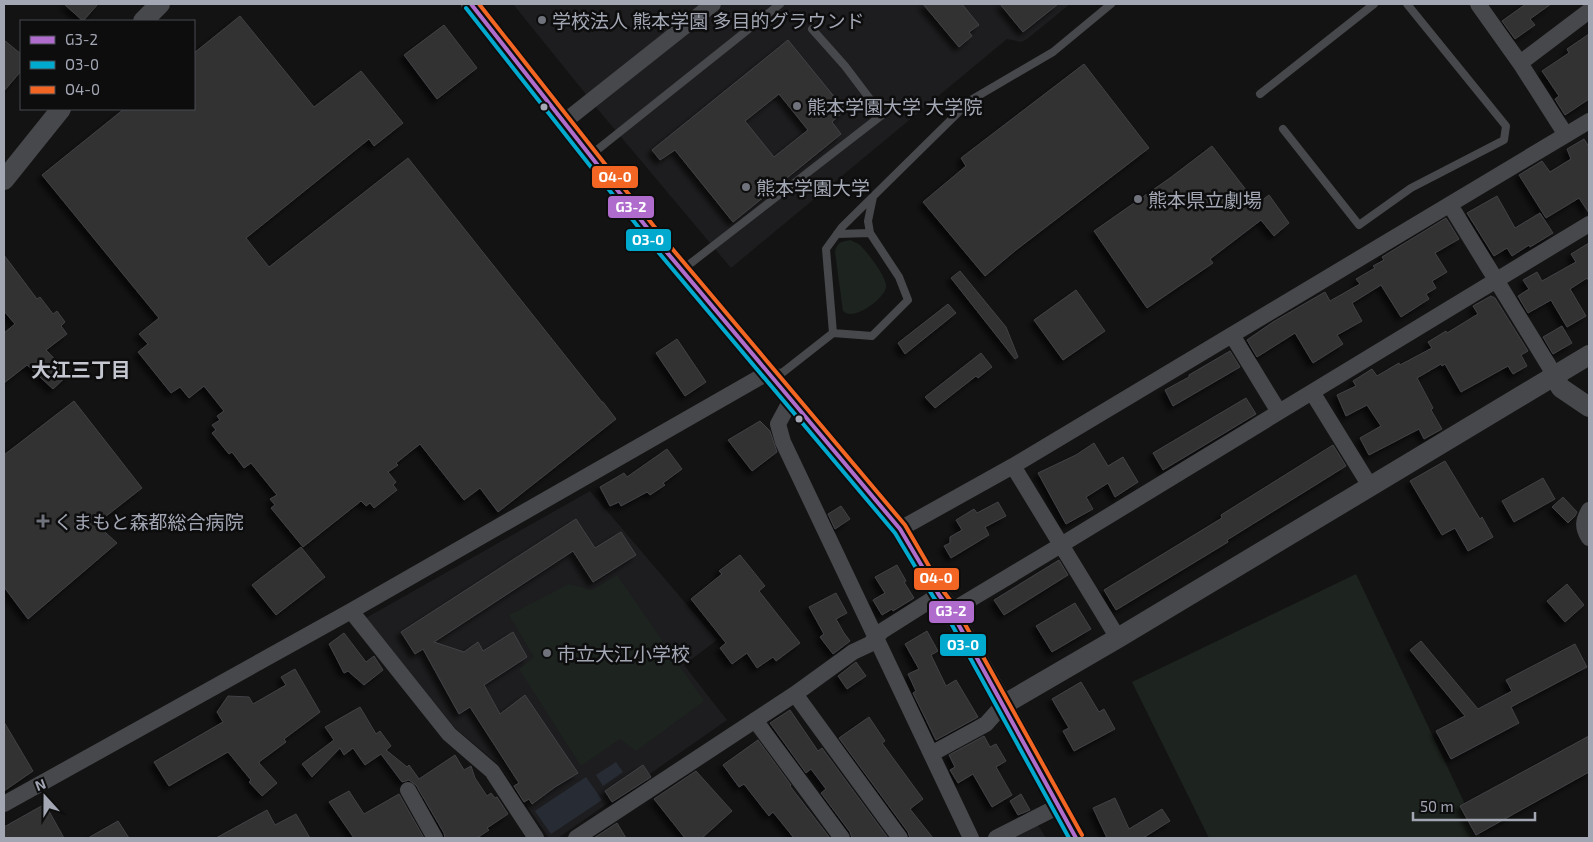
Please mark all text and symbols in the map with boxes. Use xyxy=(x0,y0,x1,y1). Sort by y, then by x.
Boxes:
place label: 学校法人 熊本学園 多目的グラウンド xyxy=(552,9,864,32)
marker: 学校法人 熊本学園 多目的グラウンド xyxy=(536,14,548,26)
legend xyxy=(20,20,195,110)
text: G3-2 xyxy=(65,30,98,48)
text: O3-0 xyxy=(65,55,99,73)
text: O4-0 xyxy=(65,80,100,98)
place label: 熊本学園大学 大学院 xyxy=(807,95,982,118)
marker: 熊本学園大学 大学院 xyxy=(791,100,803,112)
unlabelled marker xyxy=(539,102,549,112)
line badge: O4-0 xyxy=(591,165,639,189)
text: O4-0 xyxy=(598,168,632,185)
place label: 熊本学園大学 xyxy=(756,176,870,199)
marker: 熊本学園大学 xyxy=(740,181,752,193)
place label: 熊本県立劇場 xyxy=(1148,188,1262,211)
marker: 熊本県立劇場 xyxy=(1132,193,1144,205)
line badge: G3-2 xyxy=(607,195,655,219)
text: G3-2 xyxy=(616,198,646,215)
line badge: O3-0 xyxy=(625,228,672,252)
text: O3-0 xyxy=(632,231,664,248)
district label: 大江三丁目 xyxy=(31,357,131,381)
unlabelled marker xyxy=(794,414,804,424)
place label: くまもと森都総合病院 xyxy=(54,510,244,533)
marker: くまもと森都総合病院 xyxy=(36,514,50,528)
line badge: O4-0 xyxy=(913,567,960,591)
text: O4-0 xyxy=(919,569,953,586)
line badge: G3-2 xyxy=(928,600,975,624)
text: G3-2 xyxy=(936,602,966,619)
line badge: O3-0 xyxy=(939,633,987,657)
text: O3-0 xyxy=(947,636,979,653)
place label: 市立大江小学校 xyxy=(557,642,690,665)
marker: 市立大江小学校 xyxy=(541,647,553,659)
north arrow xyxy=(20,772,70,822)
text: N xyxy=(32,775,48,794)
scale bar xyxy=(1413,790,1536,822)
text: 50 m xyxy=(1420,797,1454,815)

